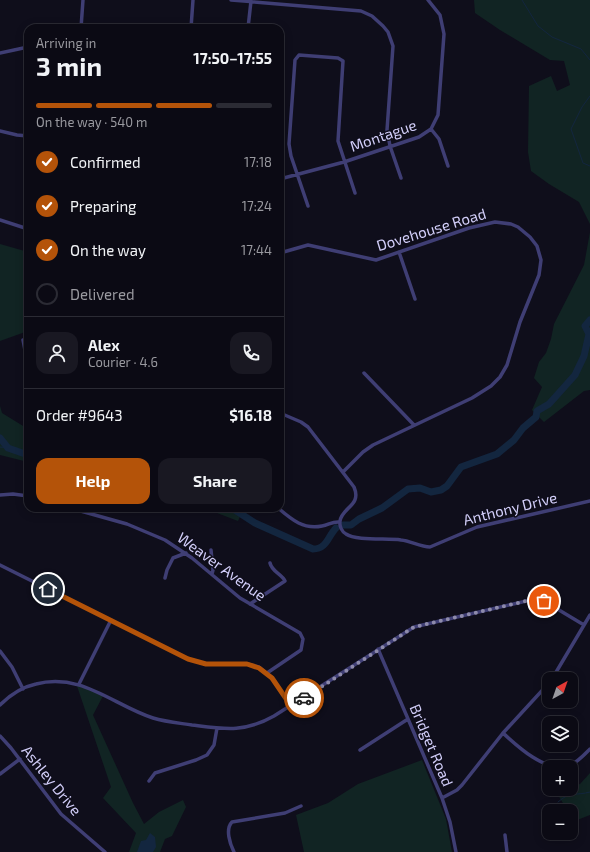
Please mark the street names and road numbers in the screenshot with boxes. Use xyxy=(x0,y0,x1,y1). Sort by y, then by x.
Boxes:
street label: Montague xyxy=(347,115,419,155)
street label: Dovehouse Road xyxy=(374,204,488,254)
street label: Anthony Drive xyxy=(461,488,559,528)
street label: Weaver Avenue xyxy=(174,528,270,604)
street label: Bridget Road xyxy=(407,701,457,789)
street label: Ashley Drive xyxy=(18,741,86,819)

